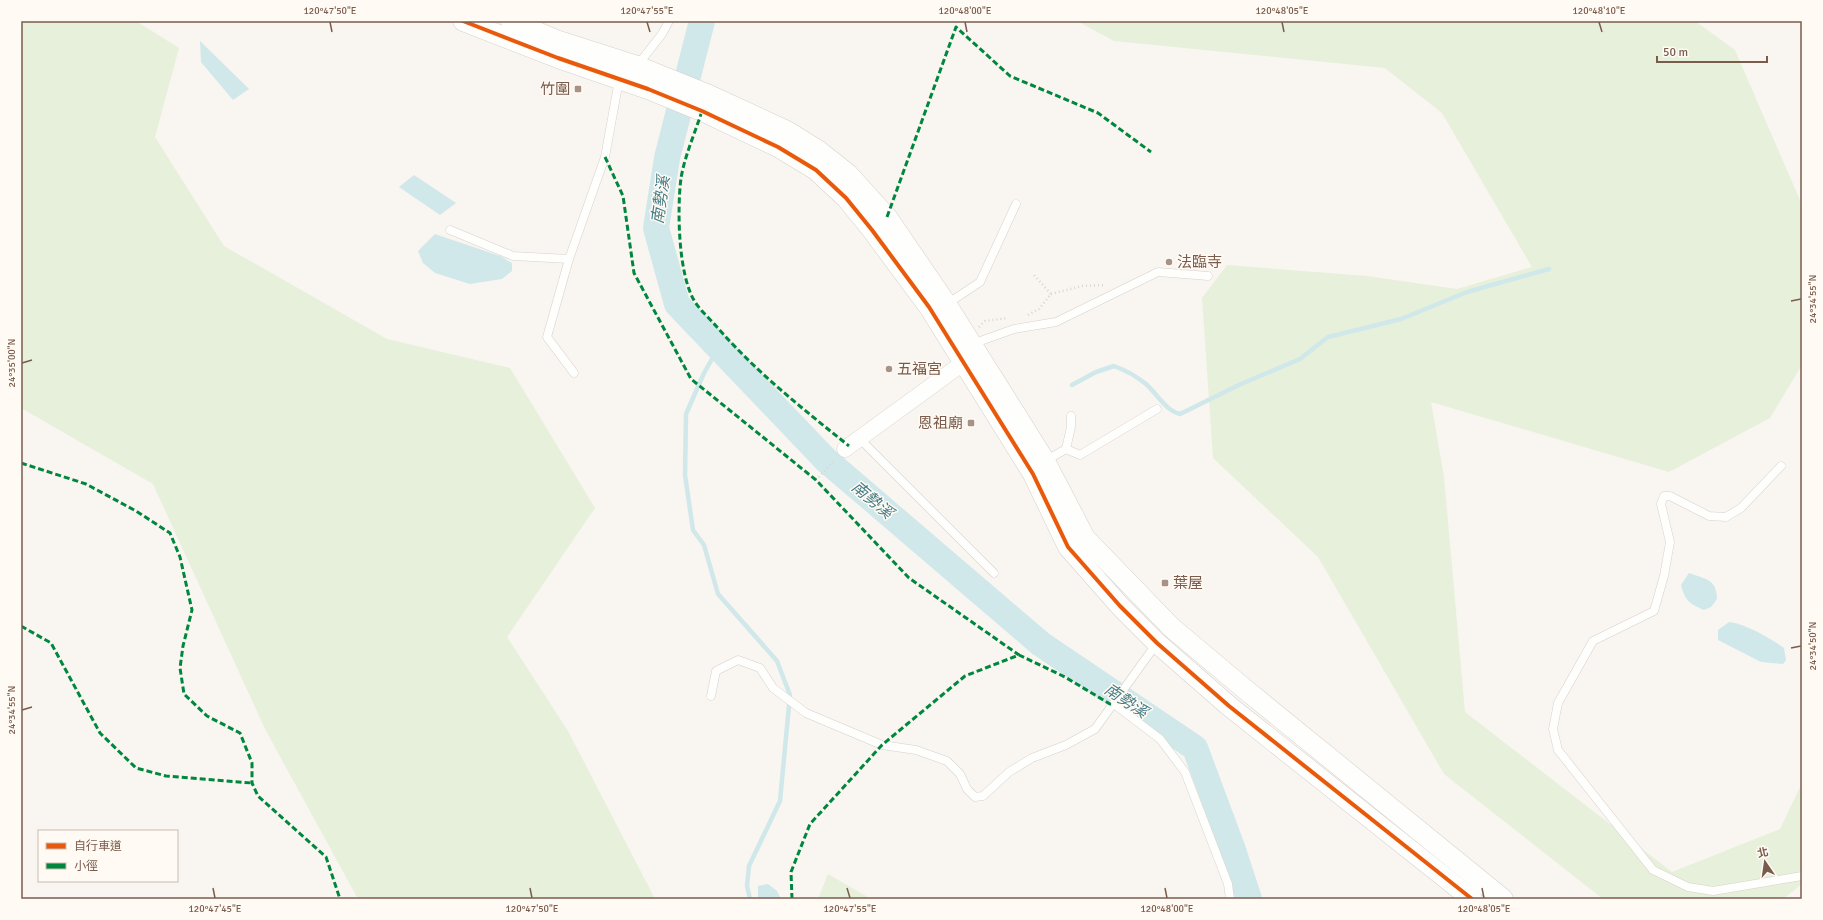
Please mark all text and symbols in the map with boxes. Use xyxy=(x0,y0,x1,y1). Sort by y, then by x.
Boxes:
text: 120°47'50"E xyxy=(303,5,357,17)
text: 120°47'55"E xyxy=(620,5,674,17)
text: 120°48'00"E xyxy=(938,5,992,17)
text: 120°48'05"E xyxy=(1255,5,1309,17)
text: 120°48'10"E xyxy=(1572,5,1626,17)
scale bar xyxy=(1657,38,1767,64)
text: 50 m xyxy=(1663,45,1688,60)
place label: 竹圍 xyxy=(540,80,570,98)
marker: 竹圍 xyxy=(573,84,583,94)
water label: 南勢溪 xyxy=(648,173,675,225)
place label: 法臨寺 xyxy=(1177,253,1222,271)
marker: 法臨寺 xyxy=(1164,257,1174,267)
text: 24°34'55"N xyxy=(1807,275,1819,323)
text: 24°35'00"N xyxy=(6,339,18,387)
place label: 五福宮 xyxy=(897,360,942,378)
marker: 五福宮 xyxy=(884,364,894,374)
place label: 恩祖廟 xyxy=(918,414,963,432)
marker: 恩祖廟 xyxy=(966,418,976,428)
water label: 南勢溪 xyxy=(847,477,898,524)
place label: 葉屋 xyxy=(1173,574,1203,592)
marker: 葉屋 xyxy=(1160,578,1170,588)
text: 24°34'50"N xyxy=(1807,622,1819,670)
water label: 南勢溪 xyxy=(1101,679,1153,724)
text: 24°34'55"N xyxy=(6,686,18,734)
legend xyxy=(38,830,178,882)
text: 自行車道 xyxy=(74,839,122,854)
north arrow xyxy=(1745,842,1785,882)
text: 北 xyxy=(1756,845,1770,860)
text: 小徑 xyxy=(74,859,98,874)
text: 120°47'45"E xyxy=(188,903,242,915)
text: 120°47'50"E xyxy=(505,903,559,915)
text: 120°47'55"E xyxy=(823,903,877,915)
text: 120°48'00"E xyxy=(1140,903,1194,915)
text: 120°48'05"E xyxy=(1457,903,1511,915)

